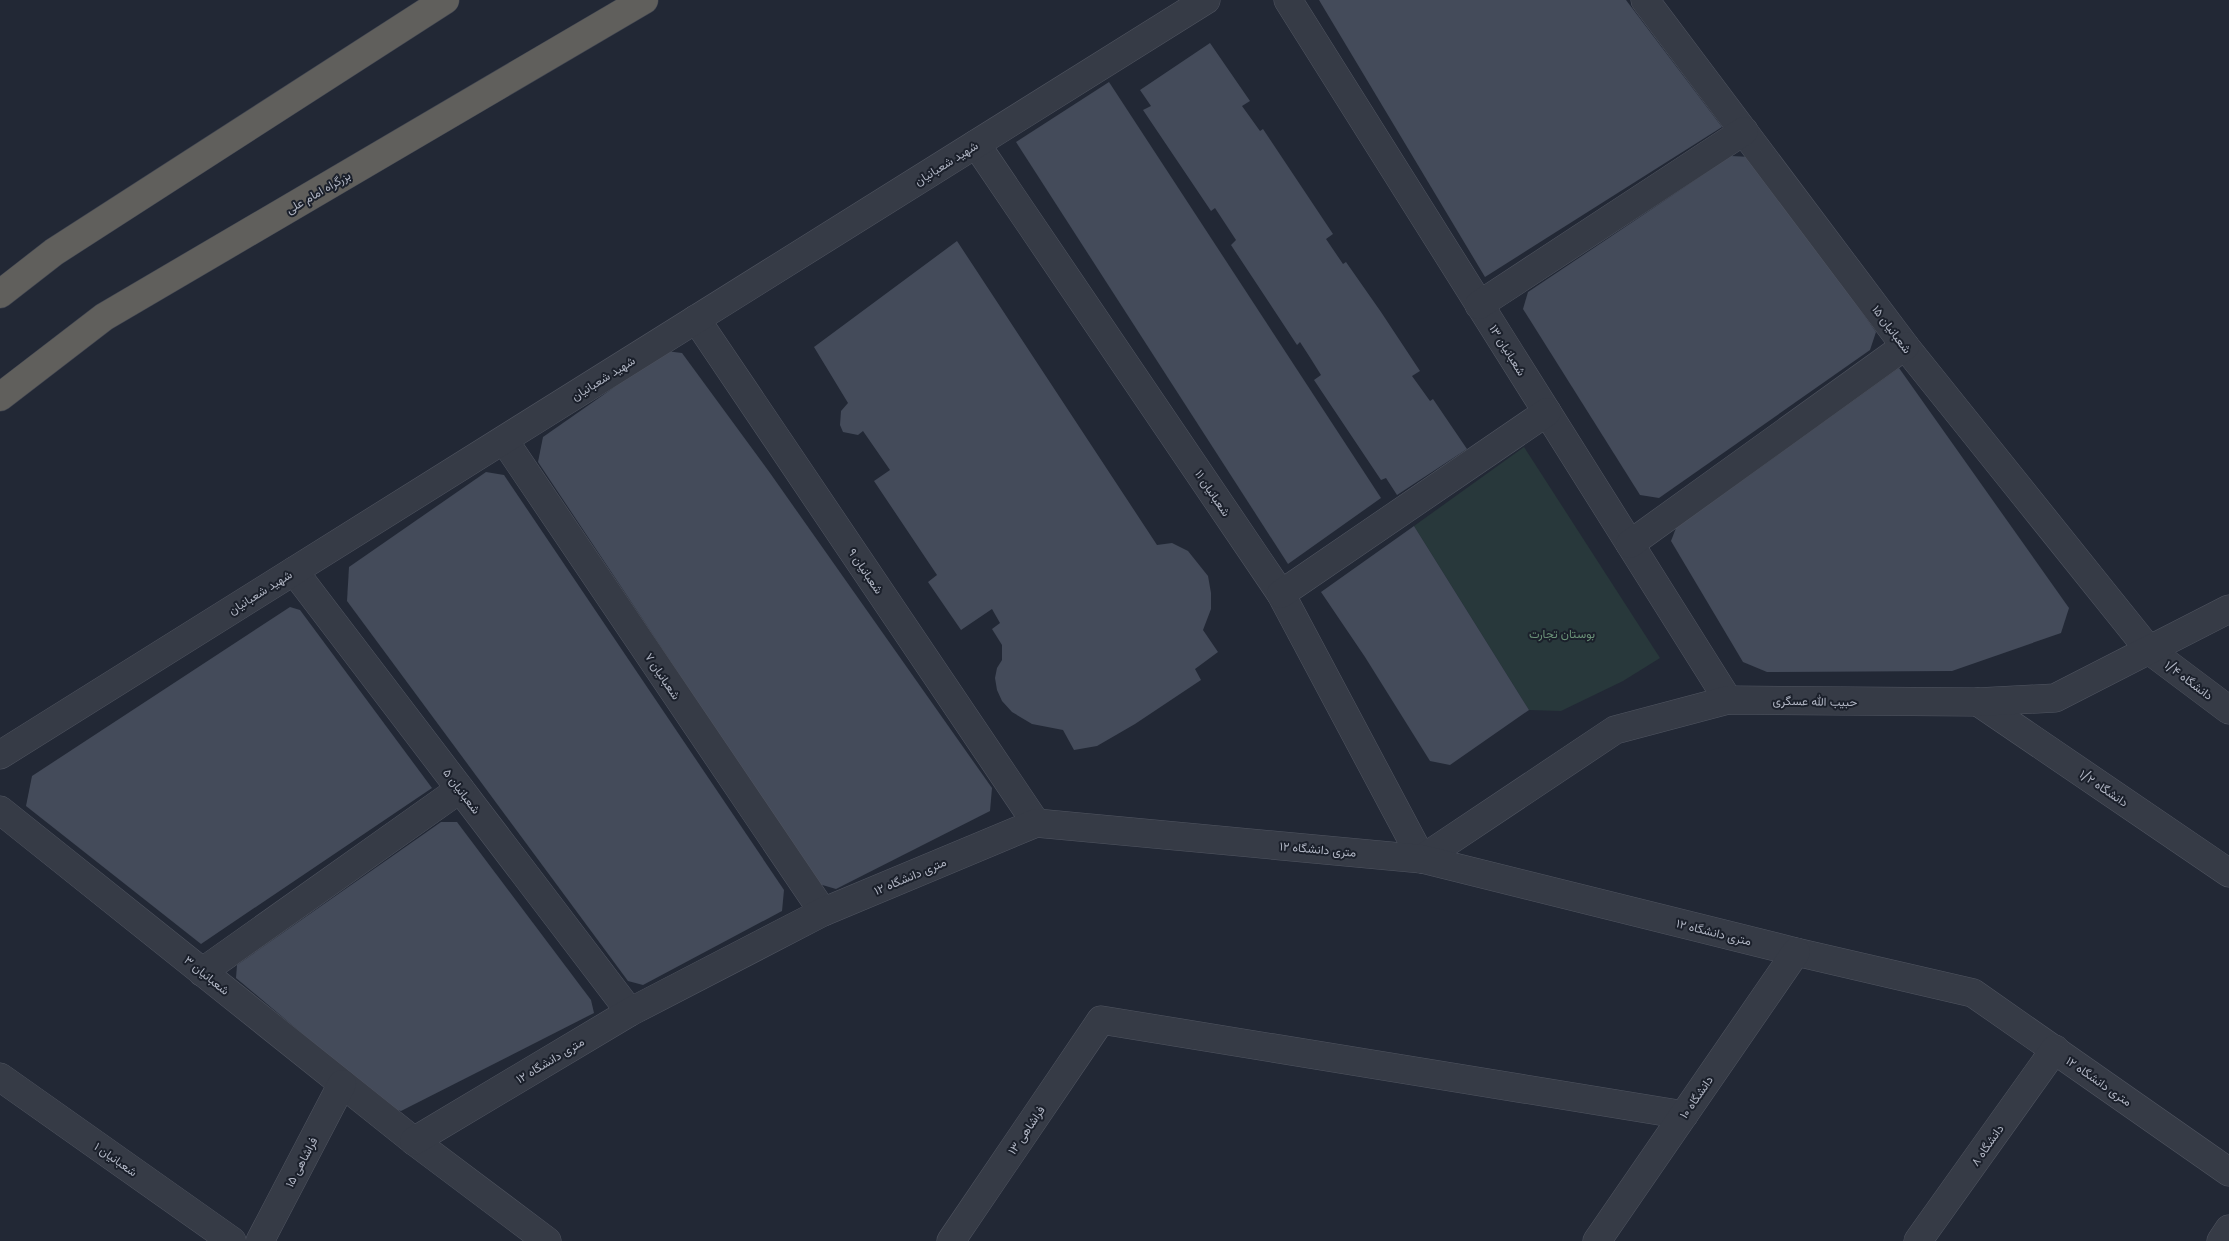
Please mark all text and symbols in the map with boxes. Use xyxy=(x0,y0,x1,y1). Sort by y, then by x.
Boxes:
street label: شهید شعبانیان xyxy=(911,137,981,189)
street label: بزرگراه امام علی xyxy=(282,167,354,217)
street label: شعبانیان ۱۵ xyxy=(1868,301,1916,357)
street label: شعبانیان ۱۳ xyxy=(1486,321,1530,379)
street label: شهید شعبانیان xyxy=(568,352,638,404)
street label: شعبانیان ۱۱ xyxy=(1191,466,1235,520)
street label: شعبانیان ۹ xyxy=(845,545,887,597)
street label: شهید شعبانیان xyxy=(225,566,295,618)
park label: بوستان تجارت xyxy=(1529,625,1595,642)
street label: شعبانیان ۷ xyxy=(641,649,685,703)
street label: دانشگاه ۱/۴ xyxy=(2161,656,2217,704)
street label: حبیب الله عسگری xyxy=(1772,692,1858,710)
street label: شعبانیان ۵ xyxy=(439,765,485,817)
street label: دانشگاه ۱/۲ xyxy=(2076,765,2132,811)
street label: ۱۲ متری دانشگاه xyxy=(1279,837,1357,861)
street label: ۱۲ متری دانشگاه xyxy=(871,853,949,899)
street label: ۱۲ متری دانشگاه xyxy=(1675,914,1753,950)
street label: شعبانیان ۳ xyxy=(181,951,233,999)
street label: ۱۲ متری دانشگاه xyxy=(513,1033,587,1087)
street label: ۱۲ متری دانشگاه xyxy=(2063,1052,2135,1110)
street label: دانشگاه ۱۰ xyxy=(1675,1072,1717,1122)
street label: فراشاهی ۱۳ xyxy=(1003,1102,1049,1158)
street label: دانشگاه ۸ xyxy=(1966,1121,2008,1169)
street label: فراشاهی ۱۵ xyxy=(281,1134,321,1190)
street label: شعبانیان ۱ xyxy=(91,1138,141,1180)

